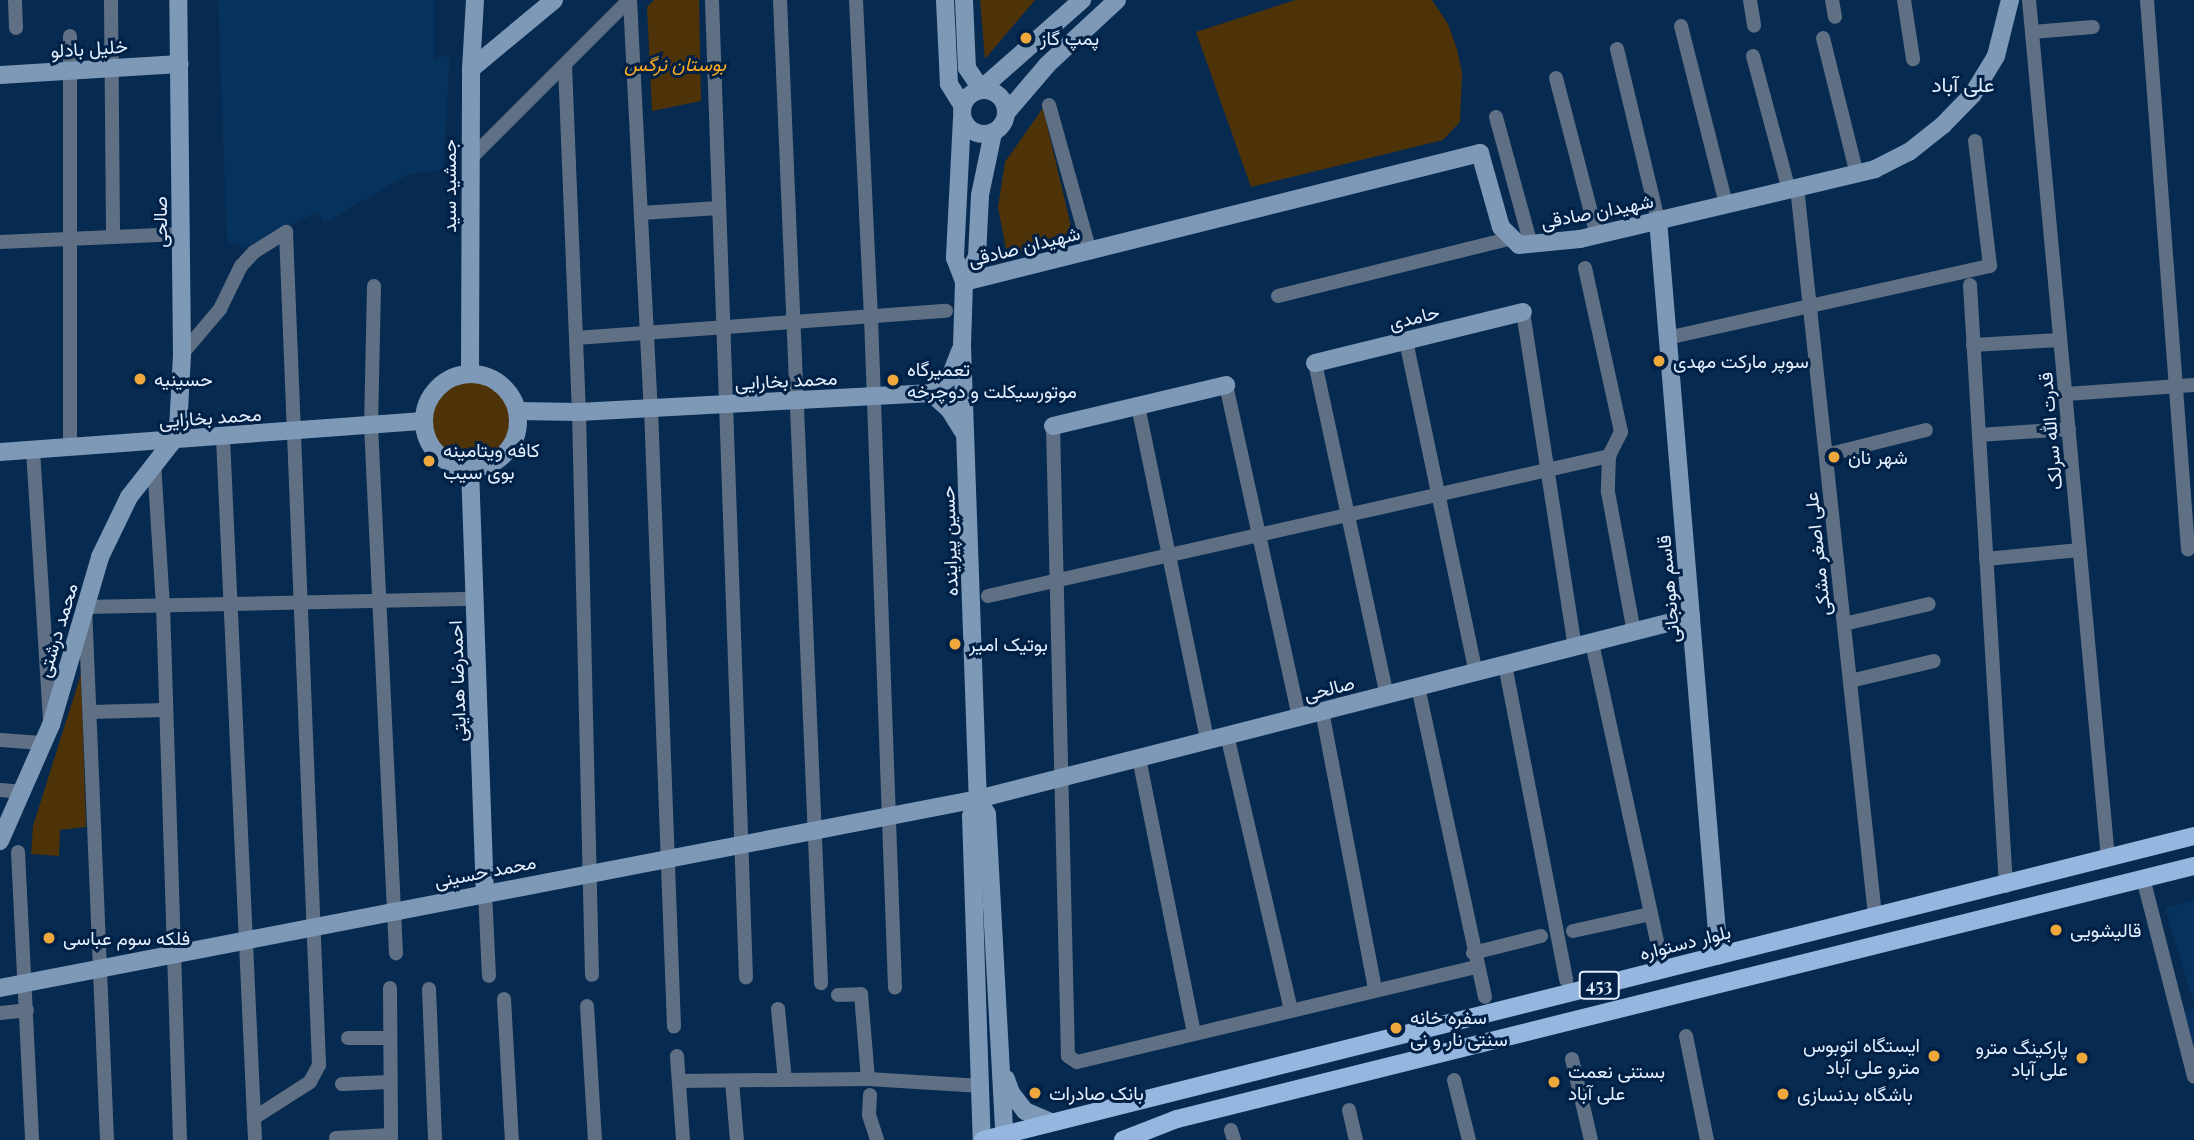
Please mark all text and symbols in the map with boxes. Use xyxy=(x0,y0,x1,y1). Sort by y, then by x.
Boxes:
place label: پمپ گاز xyxy=(1040,27,1099,49)
marker: پمپ گاز xyxy=(1018,30,1034,46)
street label: خلیل بادلو xyxy=(50,34,128,62)
park label: بوستان نرگس xyxy=(624,53,726,75)
district label: علی آباد xyxy=(1931,70,1995,96)
street label: جمشید سید xyxy=(438,139,460,233)
street label: شهیدان صادقی xyxy=(1539,189,1655,233)
street label: صالحی xyxy=(149,196,171,248)
street label: شهیدان صادقی xyxy=(966,221,1082,271)
street label: حامدی xyxy=(1386,300,1442,334)
place label: سوپر مارکت مهدی xyxy=(1673,350,1809,372)
marker: سوپر مارکت مهدی xyxy=(1651,353,1667,369)
place label: تعمیرگاه موتورسیکلت و دوچرخه xyxy=(907,358,1077,402)
street label: محمد بخارایی xyxy=(734,366,838,394)
place label: حسینیه xyxy=(154,368,213,390)
marker: حسینیه xyxy=(132,371,148,387)
street label: قدرت الله سرلک xyxy=(2033,371,2067,491)
marker: تعمیرگاه موتورسیکلت و دوچرخه xyxy=(885,372,901,388)
street label: محمد بخارایی xyxy=(158,402,262,432)
place label: کافه ویتامینه بوی سیب xyxy=(443,439,540,483)
place label: شهر نان xyxy=(1848,446,1908,468)
marker: شهر نان xyxy=(1826,449,1842,465)
marker: کافه ویتامینه بوی سیب xyxy=(421,453,437,469)
street label: حسین پیراینده xyxy=(936,485,962,597)
street label: علی اصغر مشکی xyxy=(1799,491,1835,617)
street label: قاسم هونجانی xyxy=(1652,534,1684,644)
street label: محمد درشتی xyxy=(32,580,82,680)
street label: احمدرضا هدایتی xyxy=(443,620,471,742)
place label: بوتیک امیر xyxy=(969,633,1048,655)
marker: بوتیک امیر xyxy=(947,636,963,652)
street label: صالحی xyxy=(1301,671,1357,705)
street label: محمد حسینی xyxy=(432,850,538,892)
place label: قالیشویی xyxy=(2070,919,2141,941)
street label: بلوار دستواره xyxy=(1637,920,1733,964)
marker: قالیشویی xyxy=(2048,922,2064,938)
place label: فلکه سوم عباسی xyxy=(63,927,190,949)
marker: فلکه سوم عباسی xyxy=(41,930,57,946)
road number: 453 xyxy=(1578,970,1620,1000)
place label: سفره خانه سنتی نار و نی xyxy=(1410,1006,1508,1050)
marker: سفره خانه سنتی نار و نی xyxy=(1388,1020,1404,1036)
place label: ایستگاه اتوبوس مترو علی آباد xyxy=(1803,1034,1920,1078)
place label: پارکینگ مترو علی آباد xyxy=(1976,1036,2068,1080)
marker: ایستگاه اتوبوس مترو علی آباد xyxy=(1926,1048,1942,1064)
marker: پارکینگ مترو علی آباد xyxy=(2074,1050,2090,1066)
place label: بستنی نعمت علی آباد xyxy=(1568,1060,1665,1104)
marker: بستنی نعمت علی آباد xyxy=(1546,1074,1562,1090)
place label: بانک صادرات xyxy=(1049,1082,1144,1104)
place label: باشگاه بدنسازی xyxy=(1797,1083,1913,1105)
marker: بانک صادرات xyxy=(1027,1085,1043,1101)
marker: باشگاه بدنسازی xyxy=(1775,1086,1791,1102)

